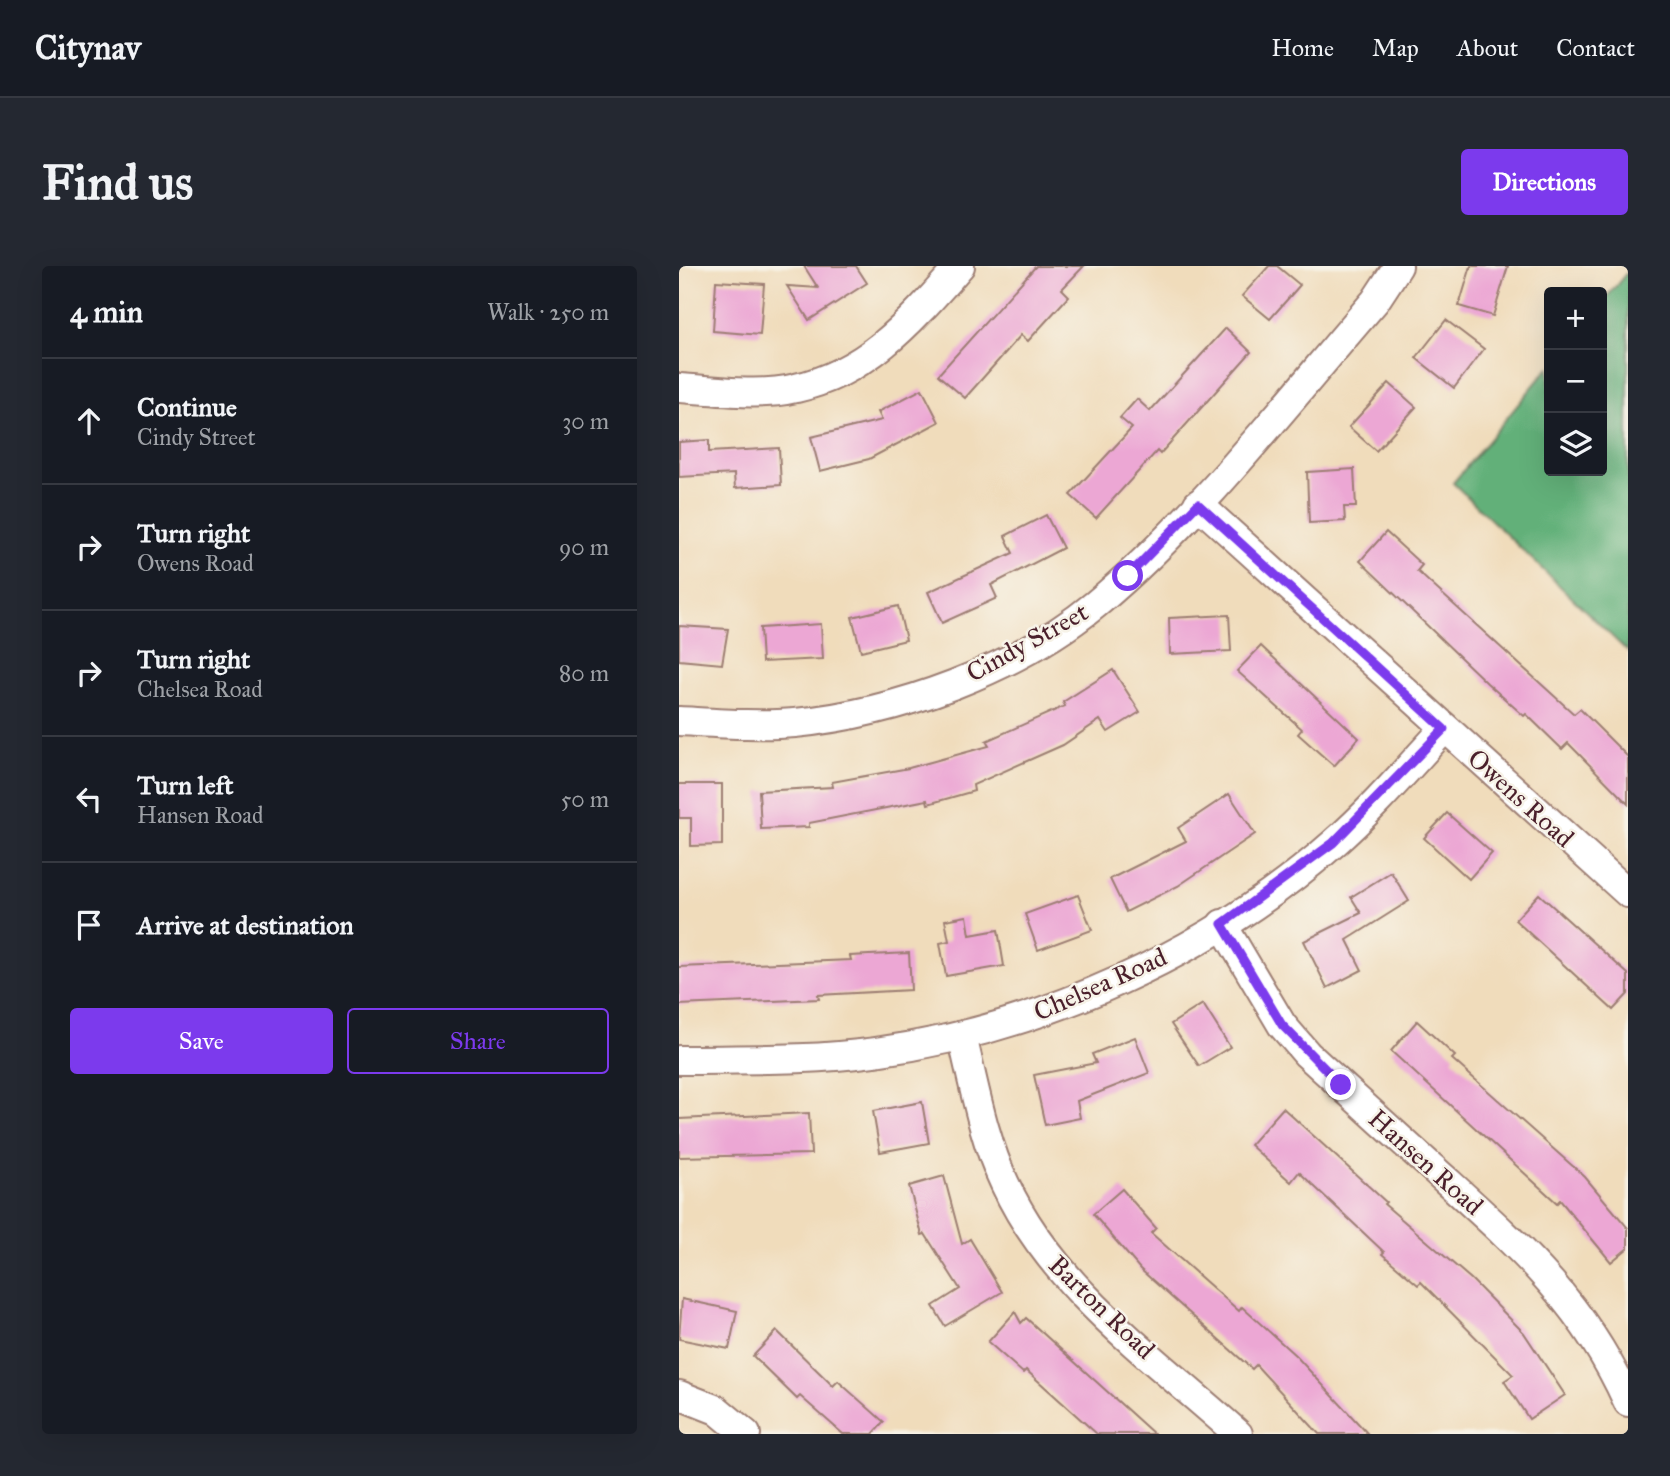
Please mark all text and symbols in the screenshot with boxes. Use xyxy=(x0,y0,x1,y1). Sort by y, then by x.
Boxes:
text: Citynav xyxy=(35,28,141,68)
text: Home xyxy=(1271,33,1334,63)
text: Map xyxy=(1372,33,1419,63)
text: About xyxy=(1457,33,1518,63)
text: Contact xyxy=(1556,33,1635,63)
button: Directions xyxy=(1461,149,1628,215)
text: Find us xyxy=(42,153,193,212)
map controls xyxy=(1544,287,1607,476)
button: + xyxy=(1544,287,1607,350)
text: 4 min xyxy=(70,294,143,330)
text: Walk · 250 m xyxy=(487,298,609,326)
button: − xyxy=(1544,350,1607,413)
text: Continue xyxy=(137,391,237,423)
icon: ahead xyxy=(70,402,108,440)
text: 30 m xyxy=(562,407,609,435)
button: layers xyxy=(1544,413,1607,476)
text: Cindy Street xyxy=(137,423,256,451)
text: Turn right xyxy=(137,517,250,549)
icon: right xyxy=(70,528,108,566)
text: 90 m xyxy=(559,533,609,561)
text: Owens Road xyxy=(137,549,254,577)
route start xyxy=(1112,560,1143,591)
street label: Cindy Street xyxy=(961,595,1093,689)
text: Turn right xyxy=(137,643,250,675)
icon: right xyxy=(70,654,108,692)
text: 80 m xyxy=(559,659,609,687)
text: Chelsea Road xyxy=(137,675,263,703)
street label: Owens Road xyxy=(1461,742,1581,854)
text: Turn left xyxy=(137,769,233,801)
icon: left xyxy=(70,780,108,818)
text: 50 m xyxy=(561,785,609,813)
text: Hansen Road xyxy=(137,801,263,829)
icon: arrive xyxy=(70,906,108,944)
text: Arrive at destination xyxy=(137,909,354,941)
street label: Chelsea Road xyxy=(1029,940,1171,1028)
button: Save xyxy=(70,1008,333,1074)
button: Share xyxy=(347,1008,609,1074)
route end xyxy=(1325,1069,1356,1100)
street label: Hansen Road xyxy=(1362,1102,1490,1222)
street label: Barton Road xyxy=(1042,1248,1162,1366)

